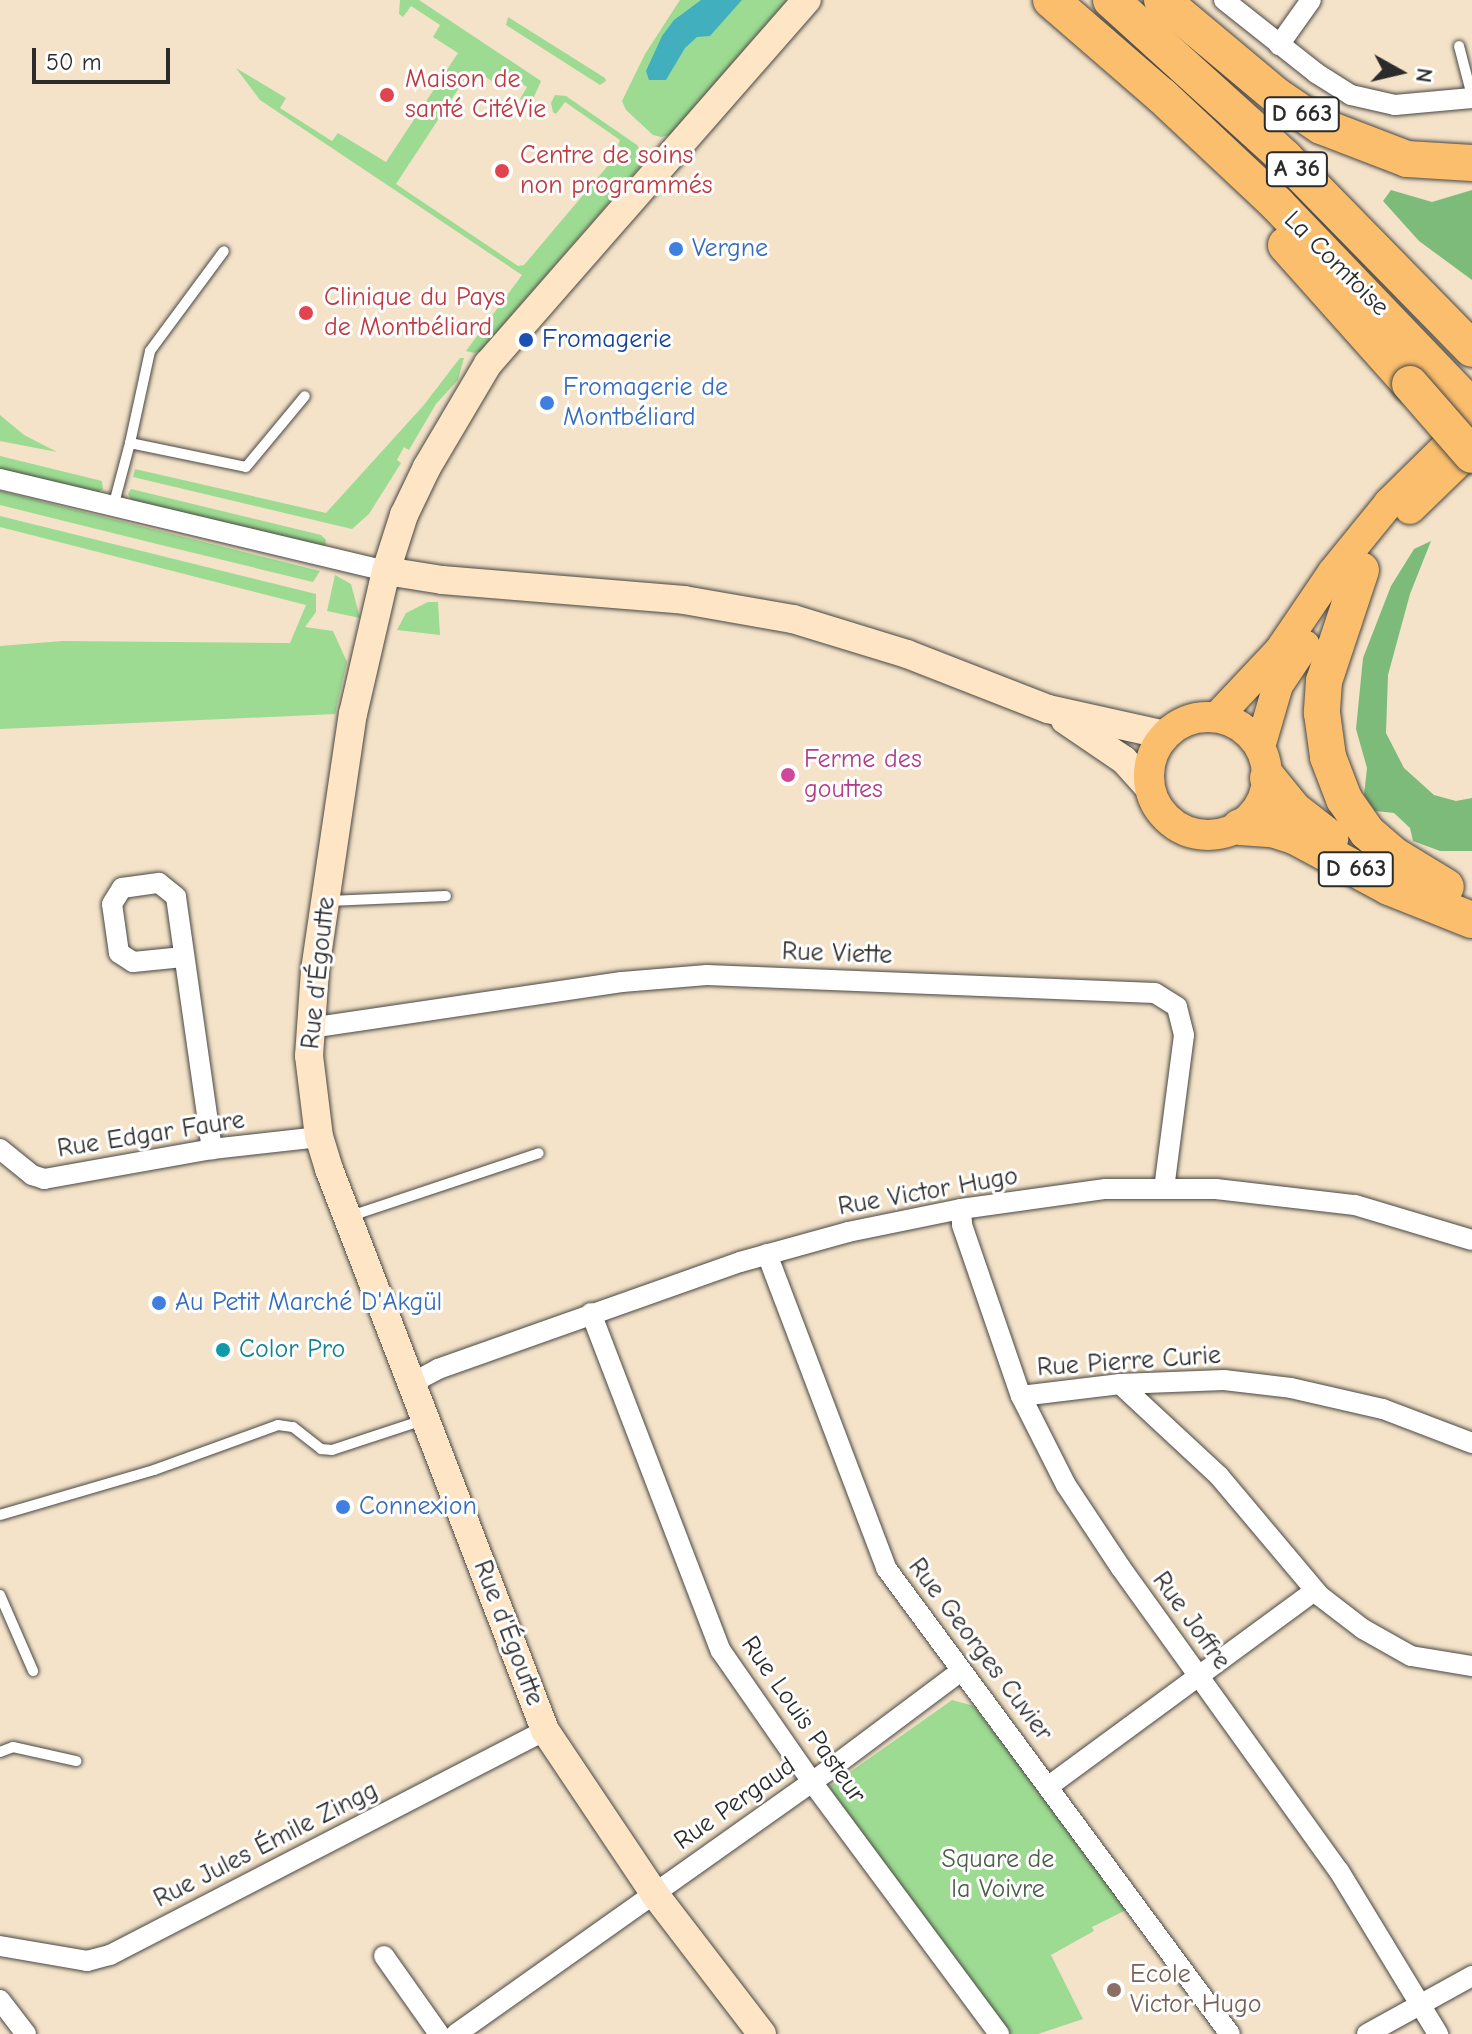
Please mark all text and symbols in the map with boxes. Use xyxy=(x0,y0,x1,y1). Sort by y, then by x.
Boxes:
scale bar xyxy=(36,32,174,82)
north arrow xyxy=(1360,32,1440,112)
text: 50 m xyxy=(46,48,102,76)
place label: Maison de santé CitéVie xyxy=(405,64,546,126)
text: N xyxy=(1410,66,1438,84)
marker: Maison de santé CitéVie xyxy=(376,84,398,106)
road number: D 663 xyxy=(1262,94,1342,134)
place label: Centre de soins non programmés xyxy=(520,140,713,202)
road number: A 36 xyxy=(1265,149,1329,189)
marker: Centre de soins non programmés xyxy=(491,160,513,182)
street label: La Comtoise xyxy=(1277,205,1395,323)
place label: Vergne xyxy=(692,233,768,265)
marker: Vergne xyxy=(667,240,685,258)
place label: Clinique du Pays de Montbéliard xyxy=(324,282,505,344)
marker: Clinique du Pays de Montbéliard xyxy=(295,302,317,324)
place label: Fromagerie xyxy=(542,324,672,356)
marker: Fromagerie xyxy=(517,331,535,349)
place label: Fromagerie de Montbéliard xyxy=(563,372,728,434)
marker: Fromagerie de Montbéliard xyxy=(538,394,556,412)
place label: Ferme des gouttes xyxy=(804,744,922,806)
marker: Ferme des gouttes xyxy=(779,766,797,784)
road number: D 663 xyxy=(1316,849,1396,889)
street label: Rue d'Égoutte xyxy=(295,895,343,1051)
street label: Rue Viette xyxy=(781,936,893,972)
street label: Rue Edgar Faure xyxy=(55,1105,247,1165)
street label: Rue Victor Hugo xyxy=(836,1161,1020,1223)
place label: Au Petit Marché D'Akgül xyxy=(175,1287,442,1319)
marker: Au Petit Marché D'Akgül xyxy=(150,1294,168,1312)
place label: Color Pro xyxy=(239,1334,345,1366)
street label: Rue Pierre Curie xyxy=(1036,1340,1222,1384)
marker: Color Pro xyxy=(214,1341,232,1359)
place label: Connexion xyxy=(359,1491,477,1523)
marker: Connexion xyxy=(334,1498,352,1516)
street label: Rue Georges Cuvier xyxy=(901,1552,1059,1748)
street label: Rue d'Égoutte xyxy=(466,1556,550,1710)
street label: Rue Joffre xyxy=(1145,1566,1237,1676)
street label: Rue Louis Pasteur xyxy=(734,1631,872,1809)
street label: Rue Pergaud xyxy=(668,1751,802,1857)
street label: Rue Jules Émile Zingg xyxy=(149,1775,383,1915)
park label: Square de la Voivre xyxy=(942,1844,1054,1906)
place label: Ecole Victor Hugo xyxy=(1130,1959,1261,2020)
marker: Ecole Victor Hugo xyxy=(1105,1981,1123,1999)

